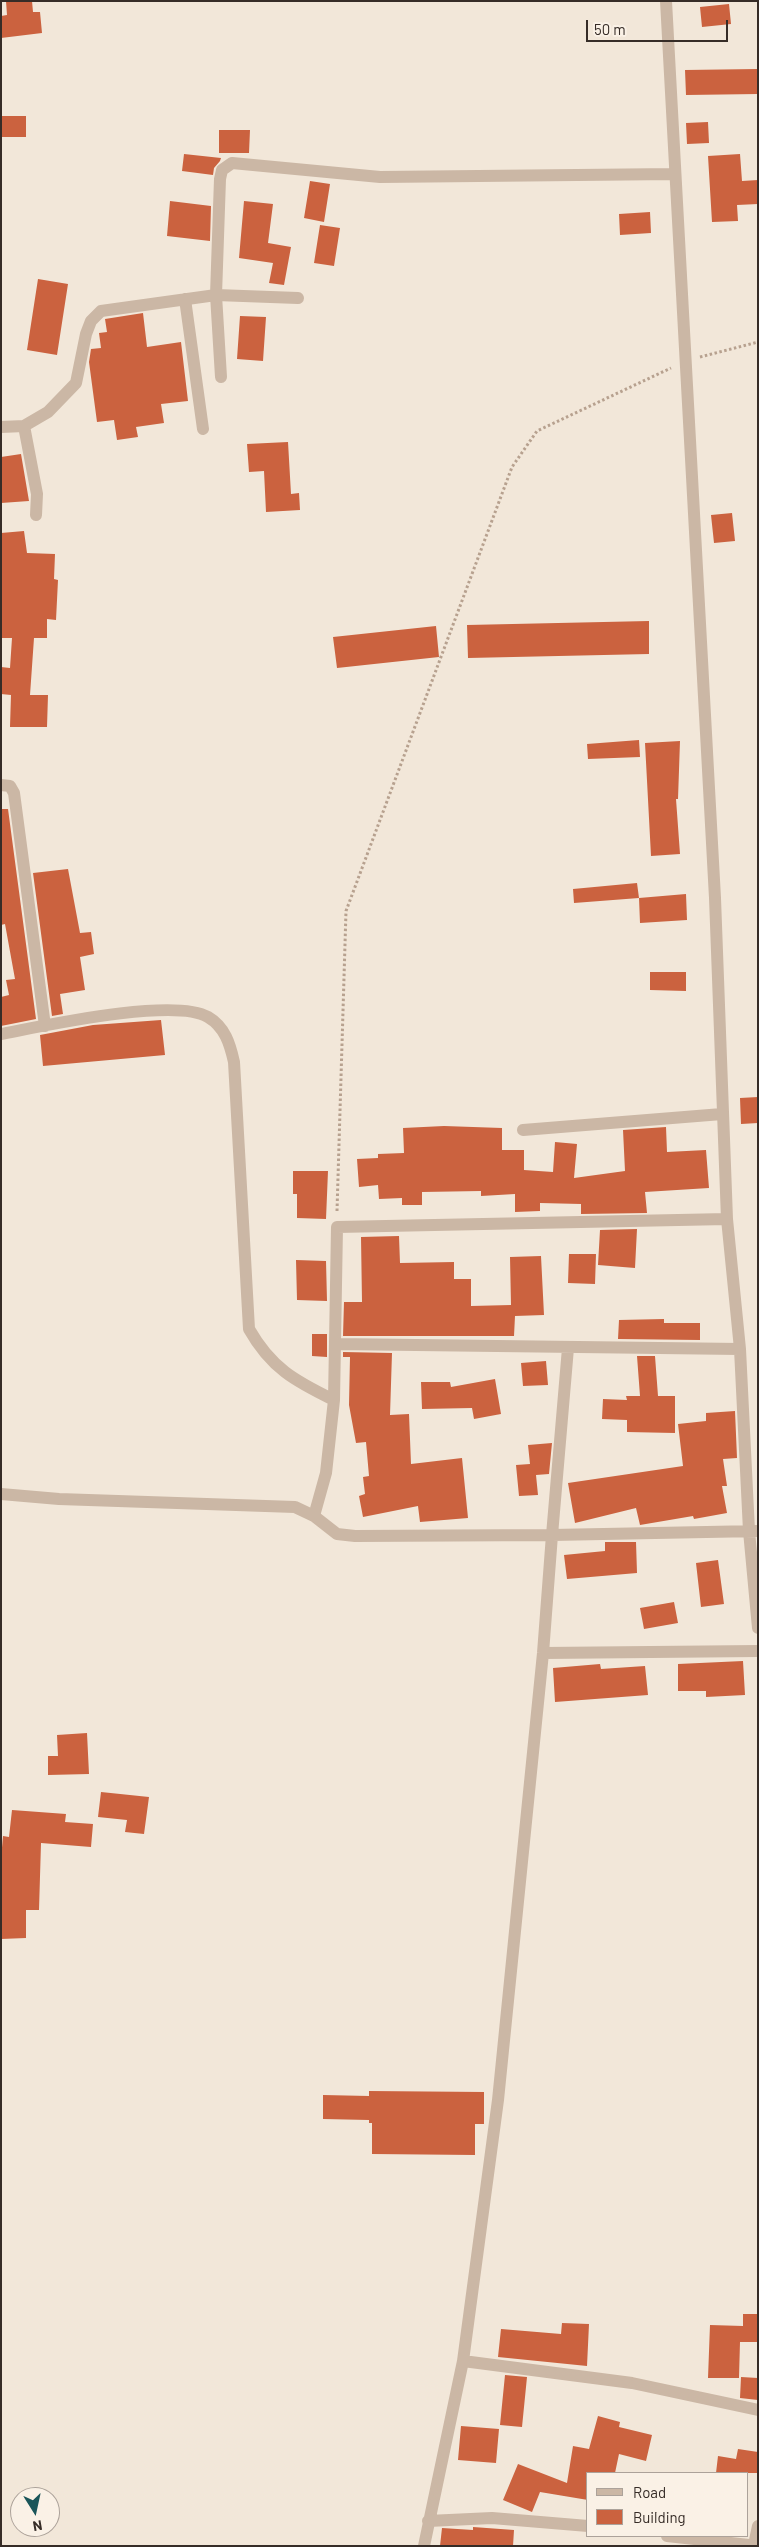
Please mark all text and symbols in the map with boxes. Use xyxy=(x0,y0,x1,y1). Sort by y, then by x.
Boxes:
scale bar xyxy=(589,10,732,42)
text: 50 m xyxy=(594,20,626,38)
legend xyxy=(586,2472,749,2537)
text: Road xyxy=(633,2483,666,2501)
north arrow xyxy=(10,2487,60,2537)
text: Building xyxy=(633,2508,686,2526)
text: N xyxy=(31,2517,44,2535)

